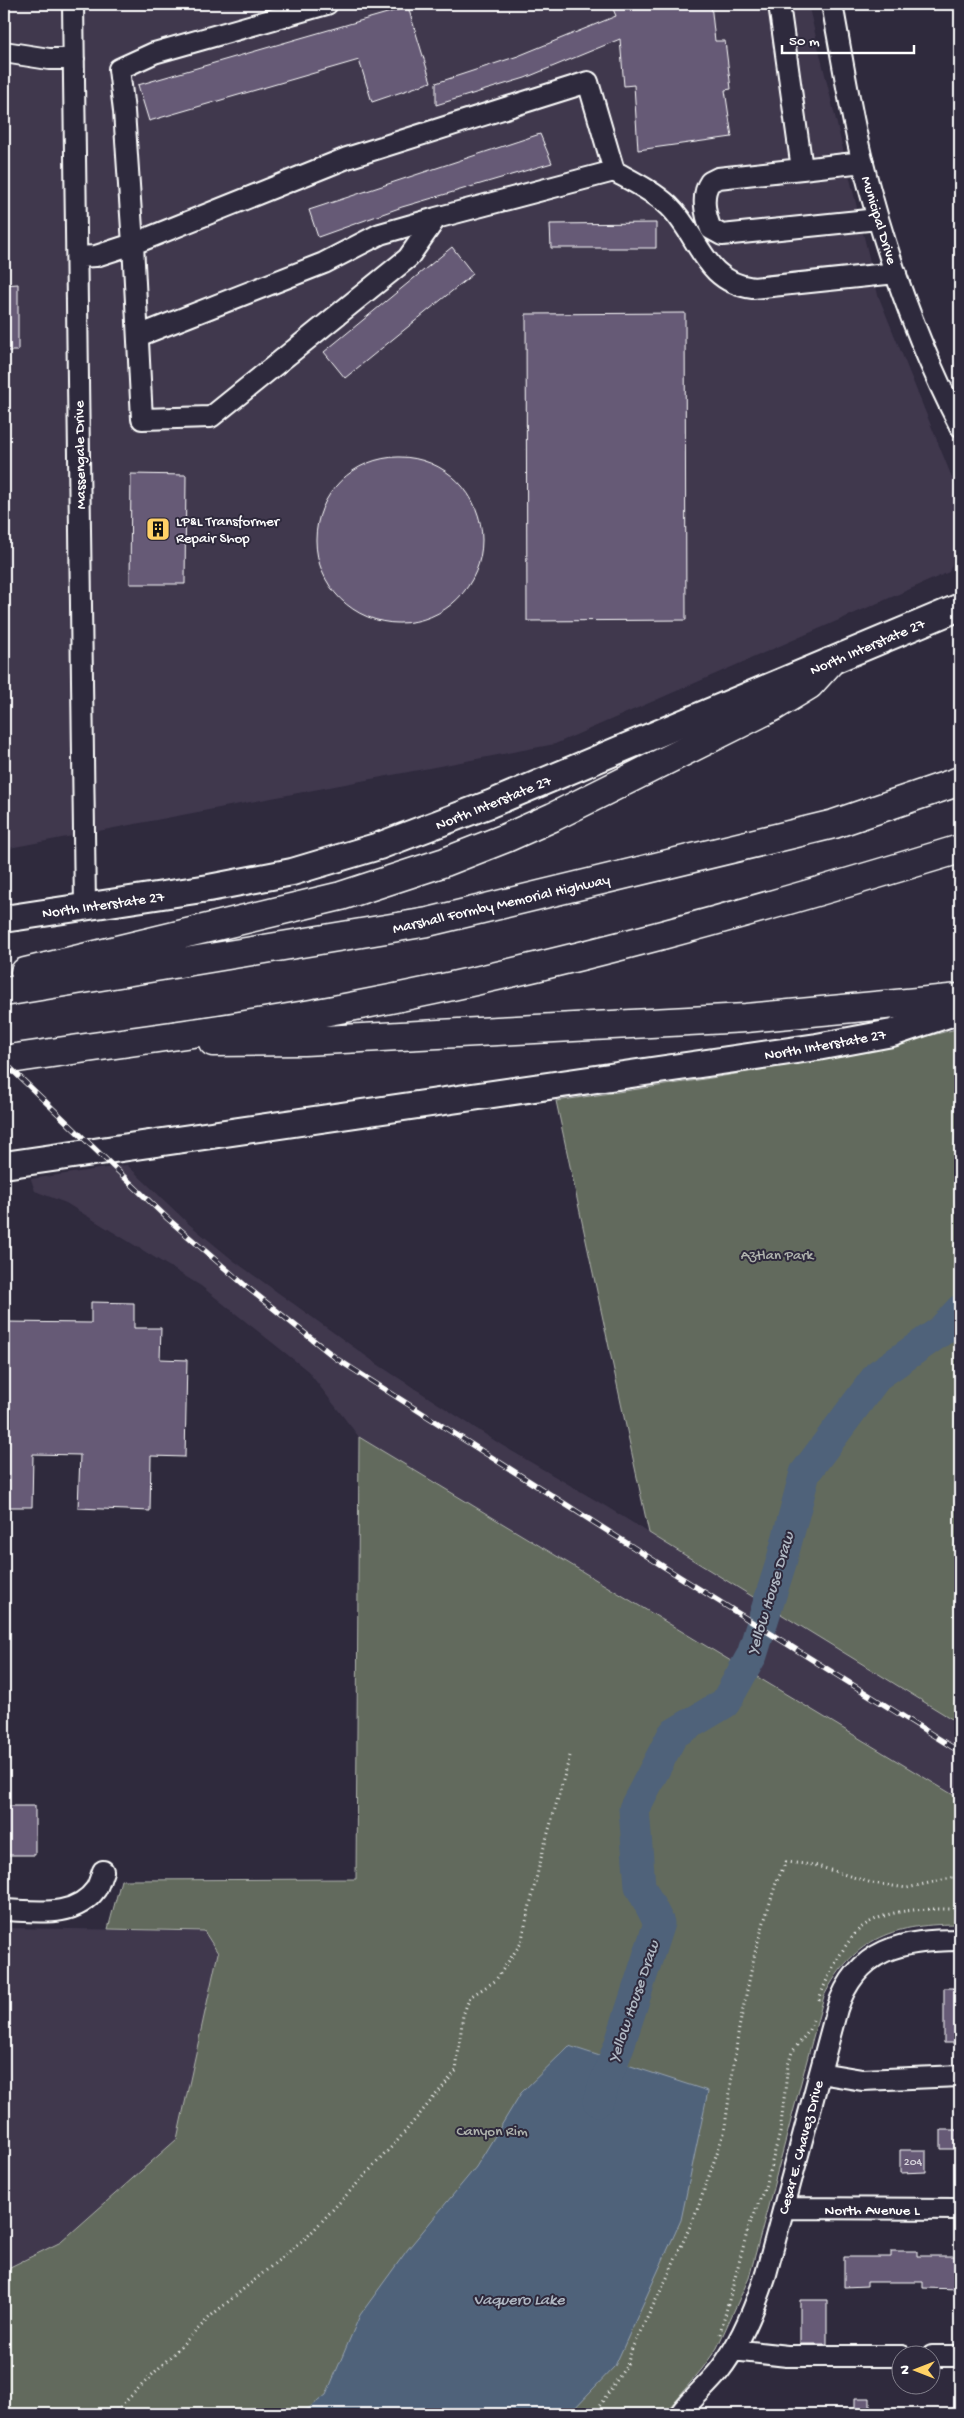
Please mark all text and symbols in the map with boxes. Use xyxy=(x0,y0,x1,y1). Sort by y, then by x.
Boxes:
scale bar xyxy=(782,22,914,54)
text: 50 m xyxy=(789,33,820,51)
street label: Municipal Drive xyxy=(856,174,900,267)
street label: Massengale Drive xyxy=(71,400,91,510)
place label: LP&L Transformer Repair Shop xyxy=(176,513,281,548)
building icon: LP&L Transformer Repair Shop xyxy=(145,516,171,542)
street label: North Interstate 27 xyxy=(808,615,929,680)
street label: North Interstate 27 xyxy=(433,772,555,835)
street label: Marshall Formby Memorial Highway xyxy=(391,871,612,939)
street label: North Interstate 27 xyxy=(41,888,167,923)
street label: North Interstate 27 xyxy=(763,1026,889,1066)
park label: Aztlan Park xyxy=(741,1247,815,1265)
water label: Yellow House Draw xyxy=(745,1529,801,1658)
water label: Yellow House Draw xyxy=(606,1937,666,2066)
street label: Cesar E. Chavez Drive xyxy=(775,2078,829,2216)
park label: Canyon Rim xyxy=(456,2123,528,2141)
house number: 204 xyxy=(904,2156,923,2170)
street label: North Avenue L xyxy=(825,2202,920,2220)
water label: Vaquero Lake xyxy=(473,2292,565,2311)
north arrow xyxy=(892,2346,942,2396)
text: N xyxy=(897,2365,914,2375)

